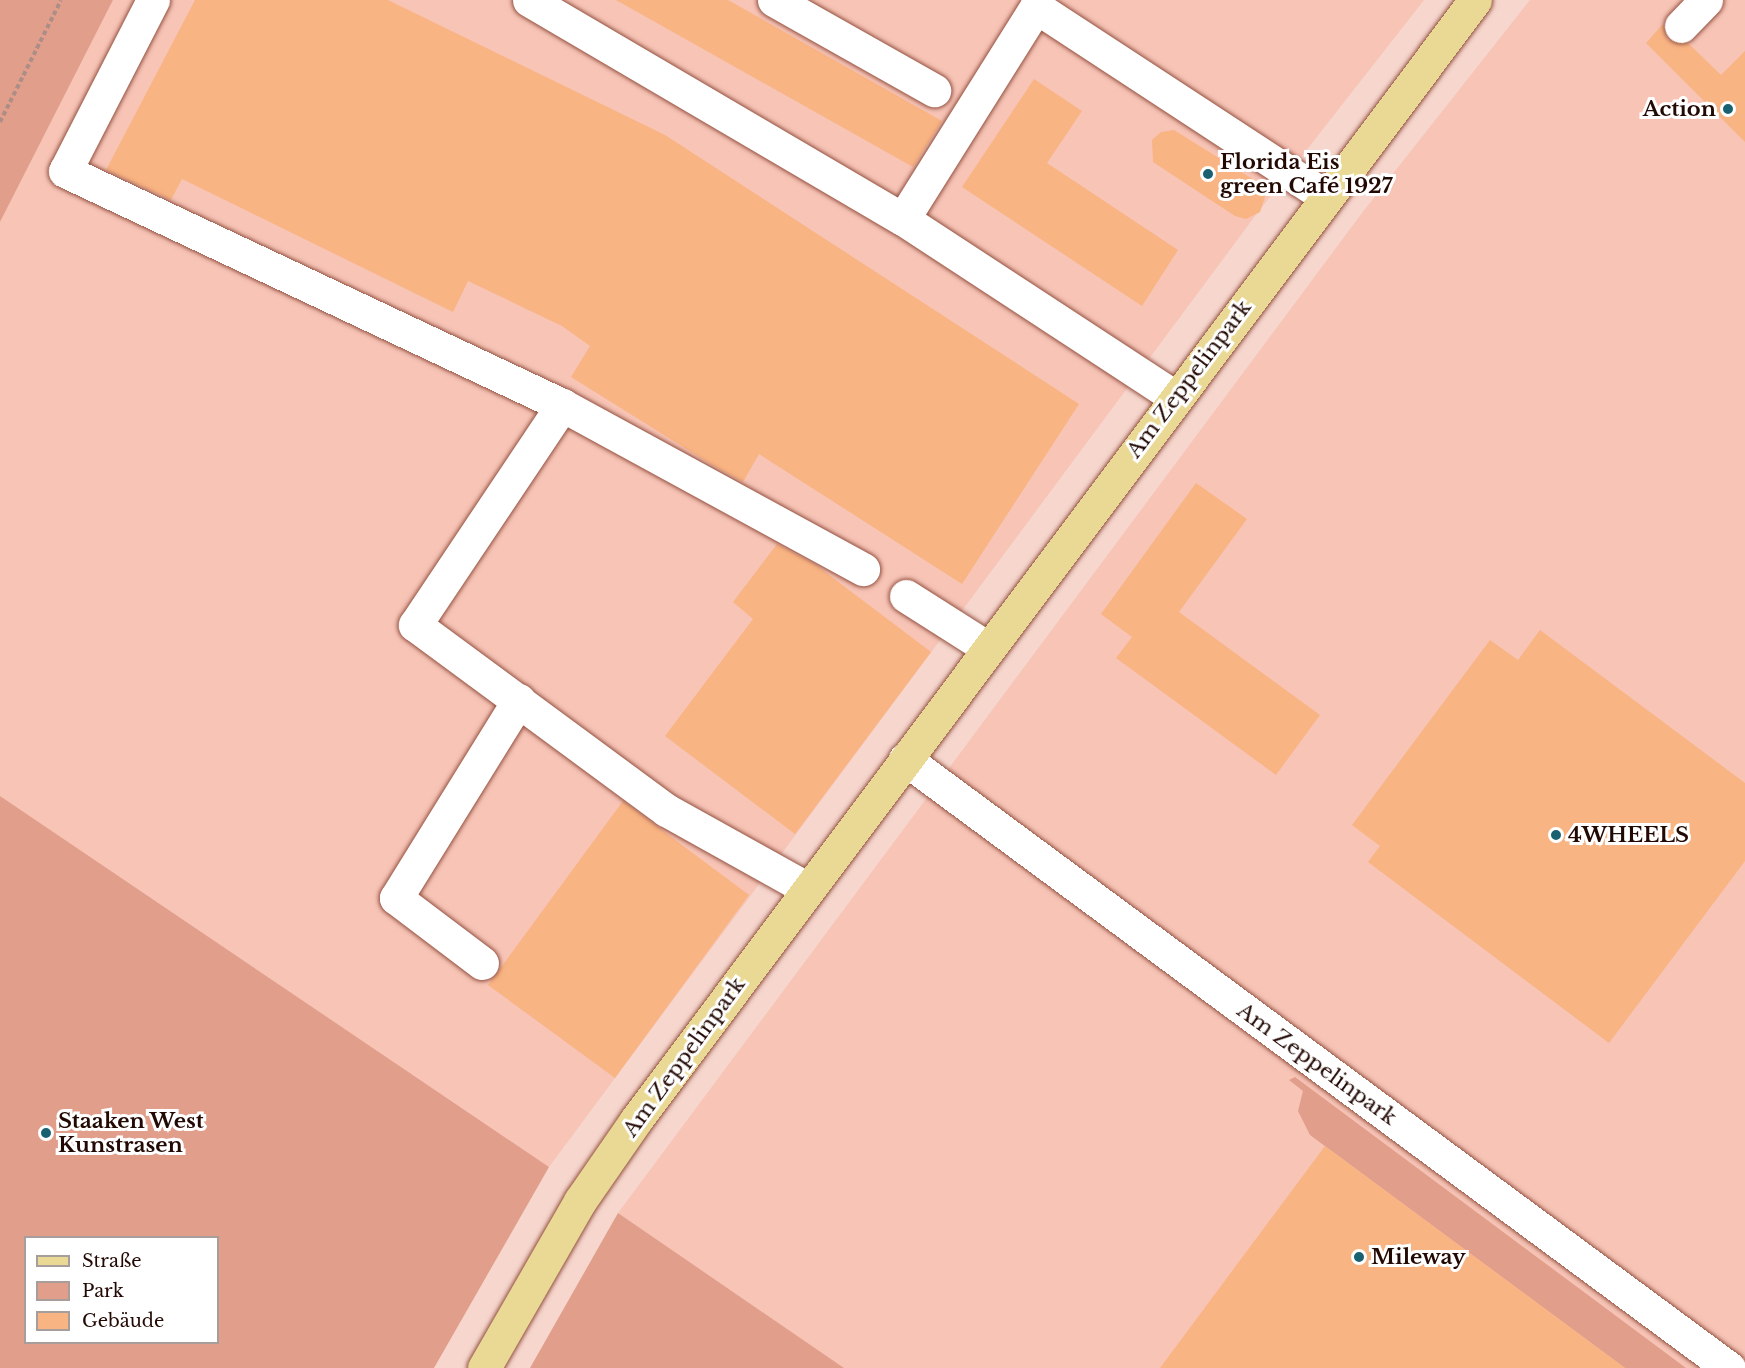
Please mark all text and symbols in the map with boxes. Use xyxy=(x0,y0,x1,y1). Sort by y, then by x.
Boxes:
place label: Action xyxy=(1643,96,1716,122)
marker: Action xyxy=(1721,102,1735,116)
place label: Florida Eis green Café 1927 xyxy=(1220,149,1393,199)
marker: Florida Eis green Café 1927 xyxy=(1201,167,1215,181)
street label: Am Zeppelinpark xyxy=(1122,295,1256,463)
place label: 4WHEELS xyxy=(1568,822,1689,848)
marker: 4WHEELS xyxy=(1549,828,1563,842)
street label: Am Zeppelinpark xyxy=(618,972,750,1142)
street label: Am Zeppelinpark xyxy=(1232,998,1402,1130)
place label: Staaken West Kunstrasen xyxy=(58,1108,205,1158)
marker: Staaken West Kunstrasen xyxy=(39,1126,53,1140)
legend xyxy=(24,1236,219,1344)
place label: Mileway xyxy=(1371,1244,1466,1270)
text: Straße xyxy=(82,1250,142,1272)
marker: Mileway xyxy=(1352,1250,1366,1264)
text: Park xyxy=(82,1280,124,1302)
text: Gebäude xyxy=(82,1310,164,1332)

